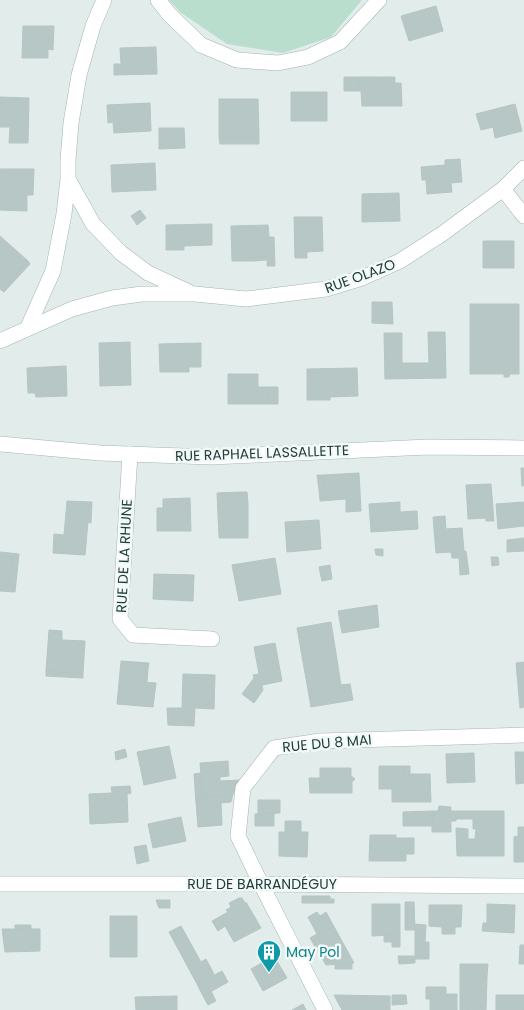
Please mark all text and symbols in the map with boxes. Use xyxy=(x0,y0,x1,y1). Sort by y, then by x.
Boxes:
street label: RUE OLAZO xyxy=(322,254,398,298)
street label: RUE RAPHAEL LASSALLETTE xyxy=(175,440,349,466)
street label: RUE DE LA RHUNE xyxy=(111,499,137,613)
street label: RUE DU 8 MAI xyxy=(282,729,372,757)
street label: RUE DE BARRANDÉGUY xyxy=(187,874,337,894)
building icon: May Pol xyxy=(256,939,282,973)
place label: May Pol xyxy=(286,942,340,962)

